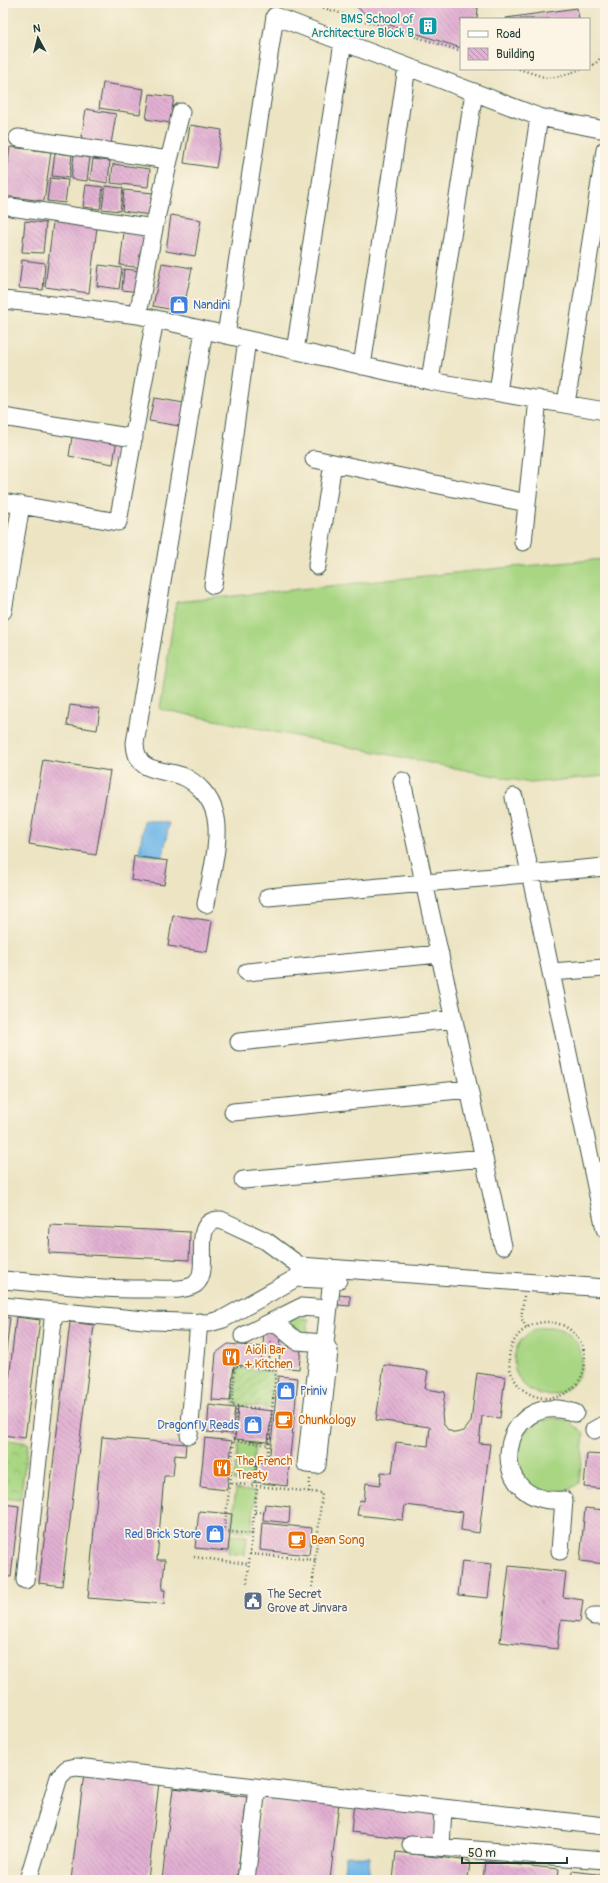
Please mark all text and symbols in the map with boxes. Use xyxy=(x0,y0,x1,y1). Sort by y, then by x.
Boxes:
place label: BMS School of Architecture Block B xyxy=(311,12,414,41)
building icon: BMS School of Architecture Block B xyxy=(417,15,439,37)
north arrow xyxy=(18,18,58,58)
legend xyxy=(460,18,590,70)
text: N xyxy=(32,22,42,35)
text: Road xyxy=(496,27,521,42)
text: Building xyxy=(496,47,535,62)
shop icon: Nandini xyxy=(168,294,190,316)
place label: Nandini xyxy=(193,298,230,313)
place label: Aioli Bar + Kitchen xyxy=(244,1343,293,1372)
restaurant icon: Aioli Bar + Kitchen xyxy=(220,1346,242,1368)
shop icon: Priniv xyxy=(275,1380,297,1402)
place label: Priniv xyxy=(300,1384,327,1399)
cafe icon: Chunkology xyxy=(273,1409,295,1431)
place label: Chunkology xyxy=(298,1413,356,1428)
shop icon: Dragonfly Reads xyxy=(242,1414,264,1436)
place label: Dragonfly Reads xyxy=(157,1418,240,1433)
place label: The French Treaty xyxy=(236,1454,293,1483)
restaurant icon: The French Treaty xyxy=(211,1457,233,1479)
shop icon: Red Brick Store xyxy=(204,1523,226,1545)
place label: Red Brick Store xyxy=(124,1527,201,1542)
cafe icon: Bean Song xyxy=(286,1529,308,1551)
place label: Bean Song xyxy=(311,1533,364,1548)
place label: The Secret Grove at Jinvara xyxy=(267,1587,348,1616)
public building icon: The Secret Grove at Jinvara xyxy=(242,1590,264,1612)
scale bar xyxy=(462,1839,567,1865)
text: 50 m xyxy=(468,1846,496,1861)

